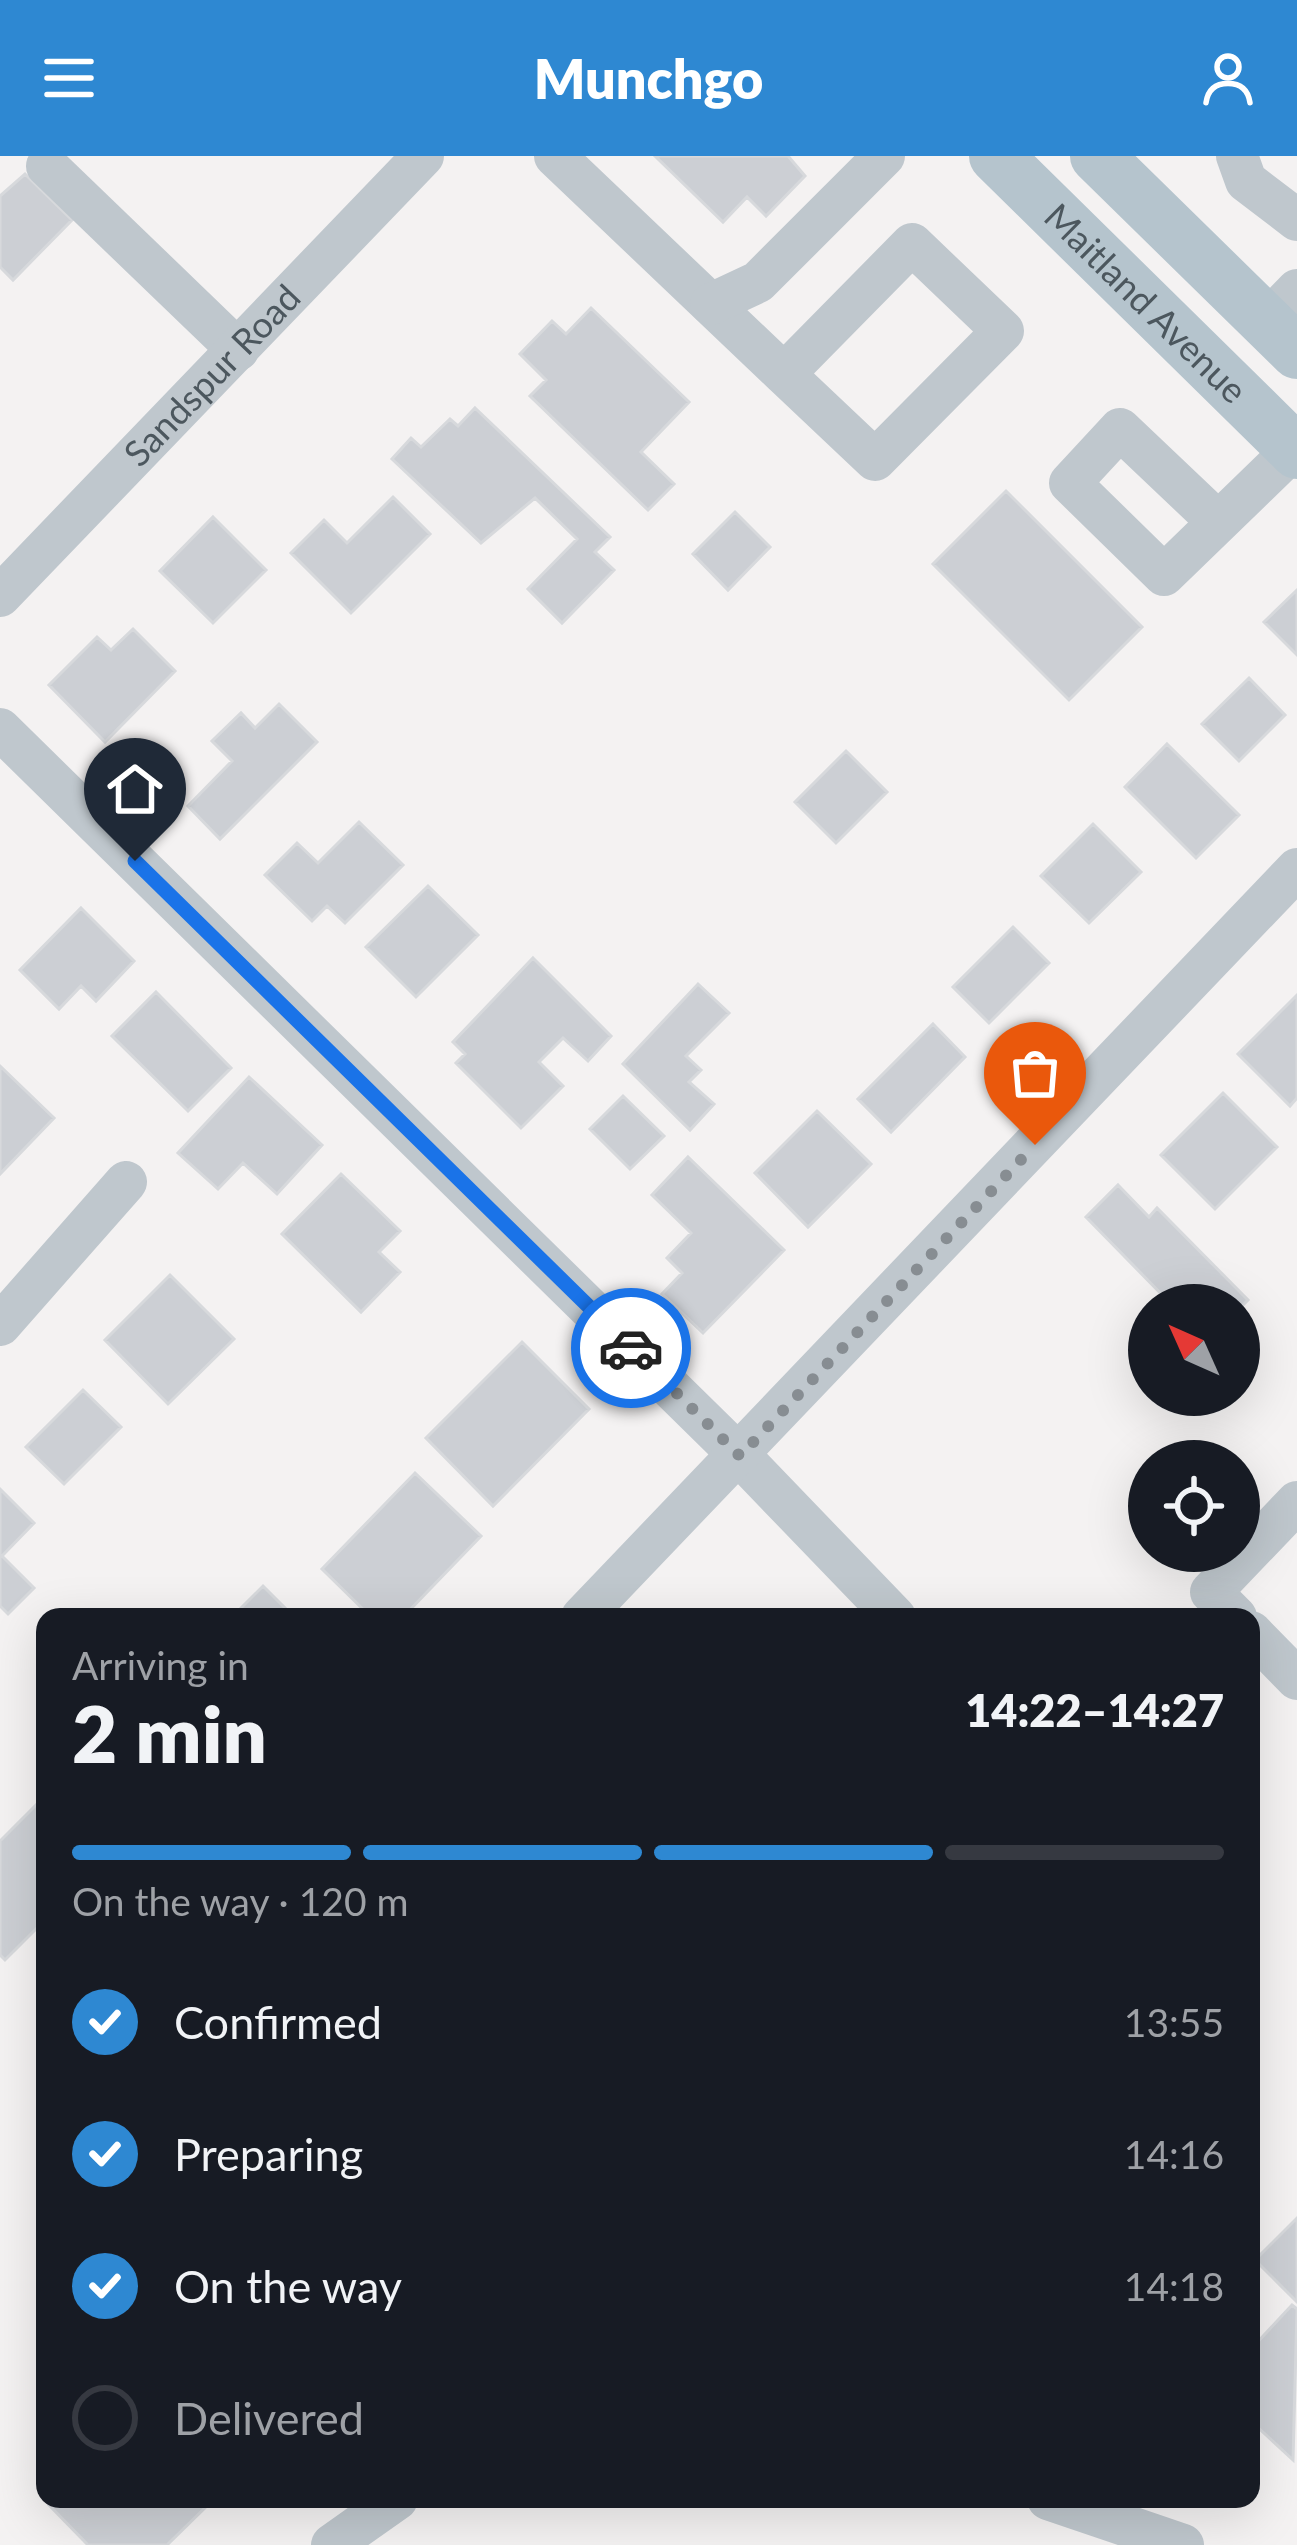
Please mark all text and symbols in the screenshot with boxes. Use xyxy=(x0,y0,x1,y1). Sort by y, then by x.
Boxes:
icon: menu xyxy=(36,45,102,111)
icon: person xyxy=(1195,45,1261,111)
text: Munchgo xyxy=(534,46,763,111)
street label: Maitland Avenue xyxy=(1036,194,1257,412)
street label: Sandspur Road xyxy=(114,275,309,475)
pin xyxy=(84,738,186,861)
icon: home xyxy=(102,756,168,822)
pin xyxy=(984,1022,1086,1145)
icon: bag xyxy=(1002,1040,1068,1106)
north arrow xyxy=(1128,1284,1260,1416)
map controls xyxy=(1128,1284,1260,1572)
courier xyxy=(571,1288,691,1408)
icon: car xyxy=(598,1315,664,1381)
button: locate xyxy=(1128,1440,1260,1572)
text: Arriving in xyxy=(72,1642,249,1688)
text: 14:22–14:27 xyxy=(965,1683,1224,1737)
text: 2 min xyxy=(72,1686,267,1780)
text: On the way · 120 m xyxy=(72,1878,409,1924)
icon: check xyxy=(72,1989,138,2055)
text: Confirmed xyxy=(174,1995,382,2049)
text: 13:55 xyxy=(1124,1999,1224,2045)
icon: check xyxy=(72,2121,138,2187)
text: Preparing xyxy=(174,2127,363,2181)
text: 14:16 xyxy=(1124,2131,1224,2177)
icon: check xyxy=(72,2253,138,2319)
text: On the way xyxy=(174,2259,402,2313)
text: 14:18 xyxy=(1124,2263,1224,2309)
text: Delivered xyxy=(174,2391,364,2445)

